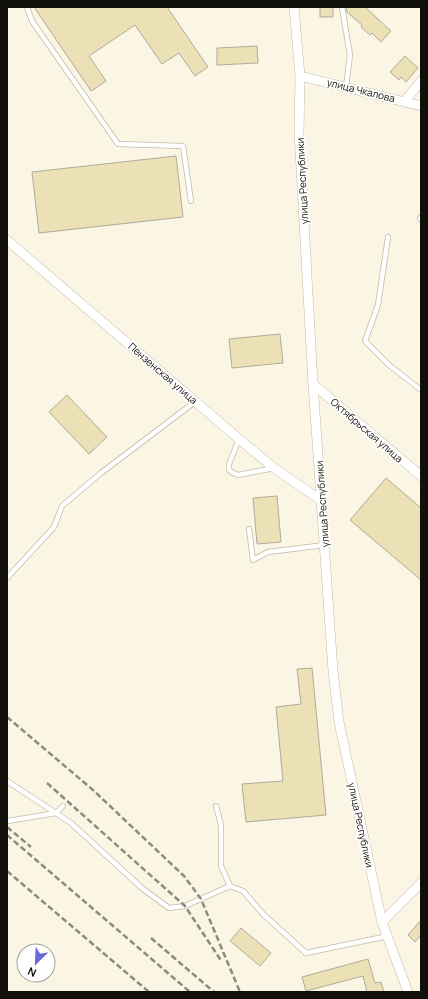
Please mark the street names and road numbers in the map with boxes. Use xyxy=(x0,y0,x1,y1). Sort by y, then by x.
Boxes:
street label: улица Чкалова xyxy=(325,75,397,105)
street label: улица Республики xyxy=(293,137,311,225)
street label: Пензенская улица xyxy=(125,339,201,407)
street label: Октябрьская улица xyxy=(328,395,406,465)
street label: улица Республики xyxy=(312,460,332,548)
street label: улица Республики xyxy=(345,781,377,869)

